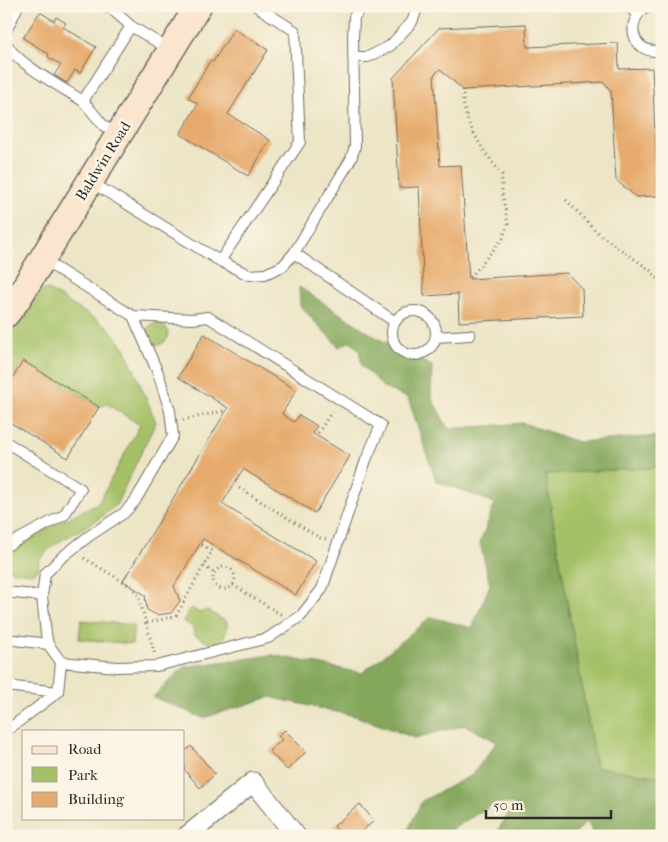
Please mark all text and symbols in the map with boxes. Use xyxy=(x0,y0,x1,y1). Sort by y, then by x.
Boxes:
street label: Baldwin Road xyxy=(72,117,135,204)
legend xyxy=(22,730,185,820)
text: Road xyxy=(68,740,102,758)
text: Park xyxy=(68,766,98,784)
scale bar xyxy=(486,787,610,819)
text: Building xyxy=(68,790,125,808)
text: 50 m xyxy=(493,796,524,814)

